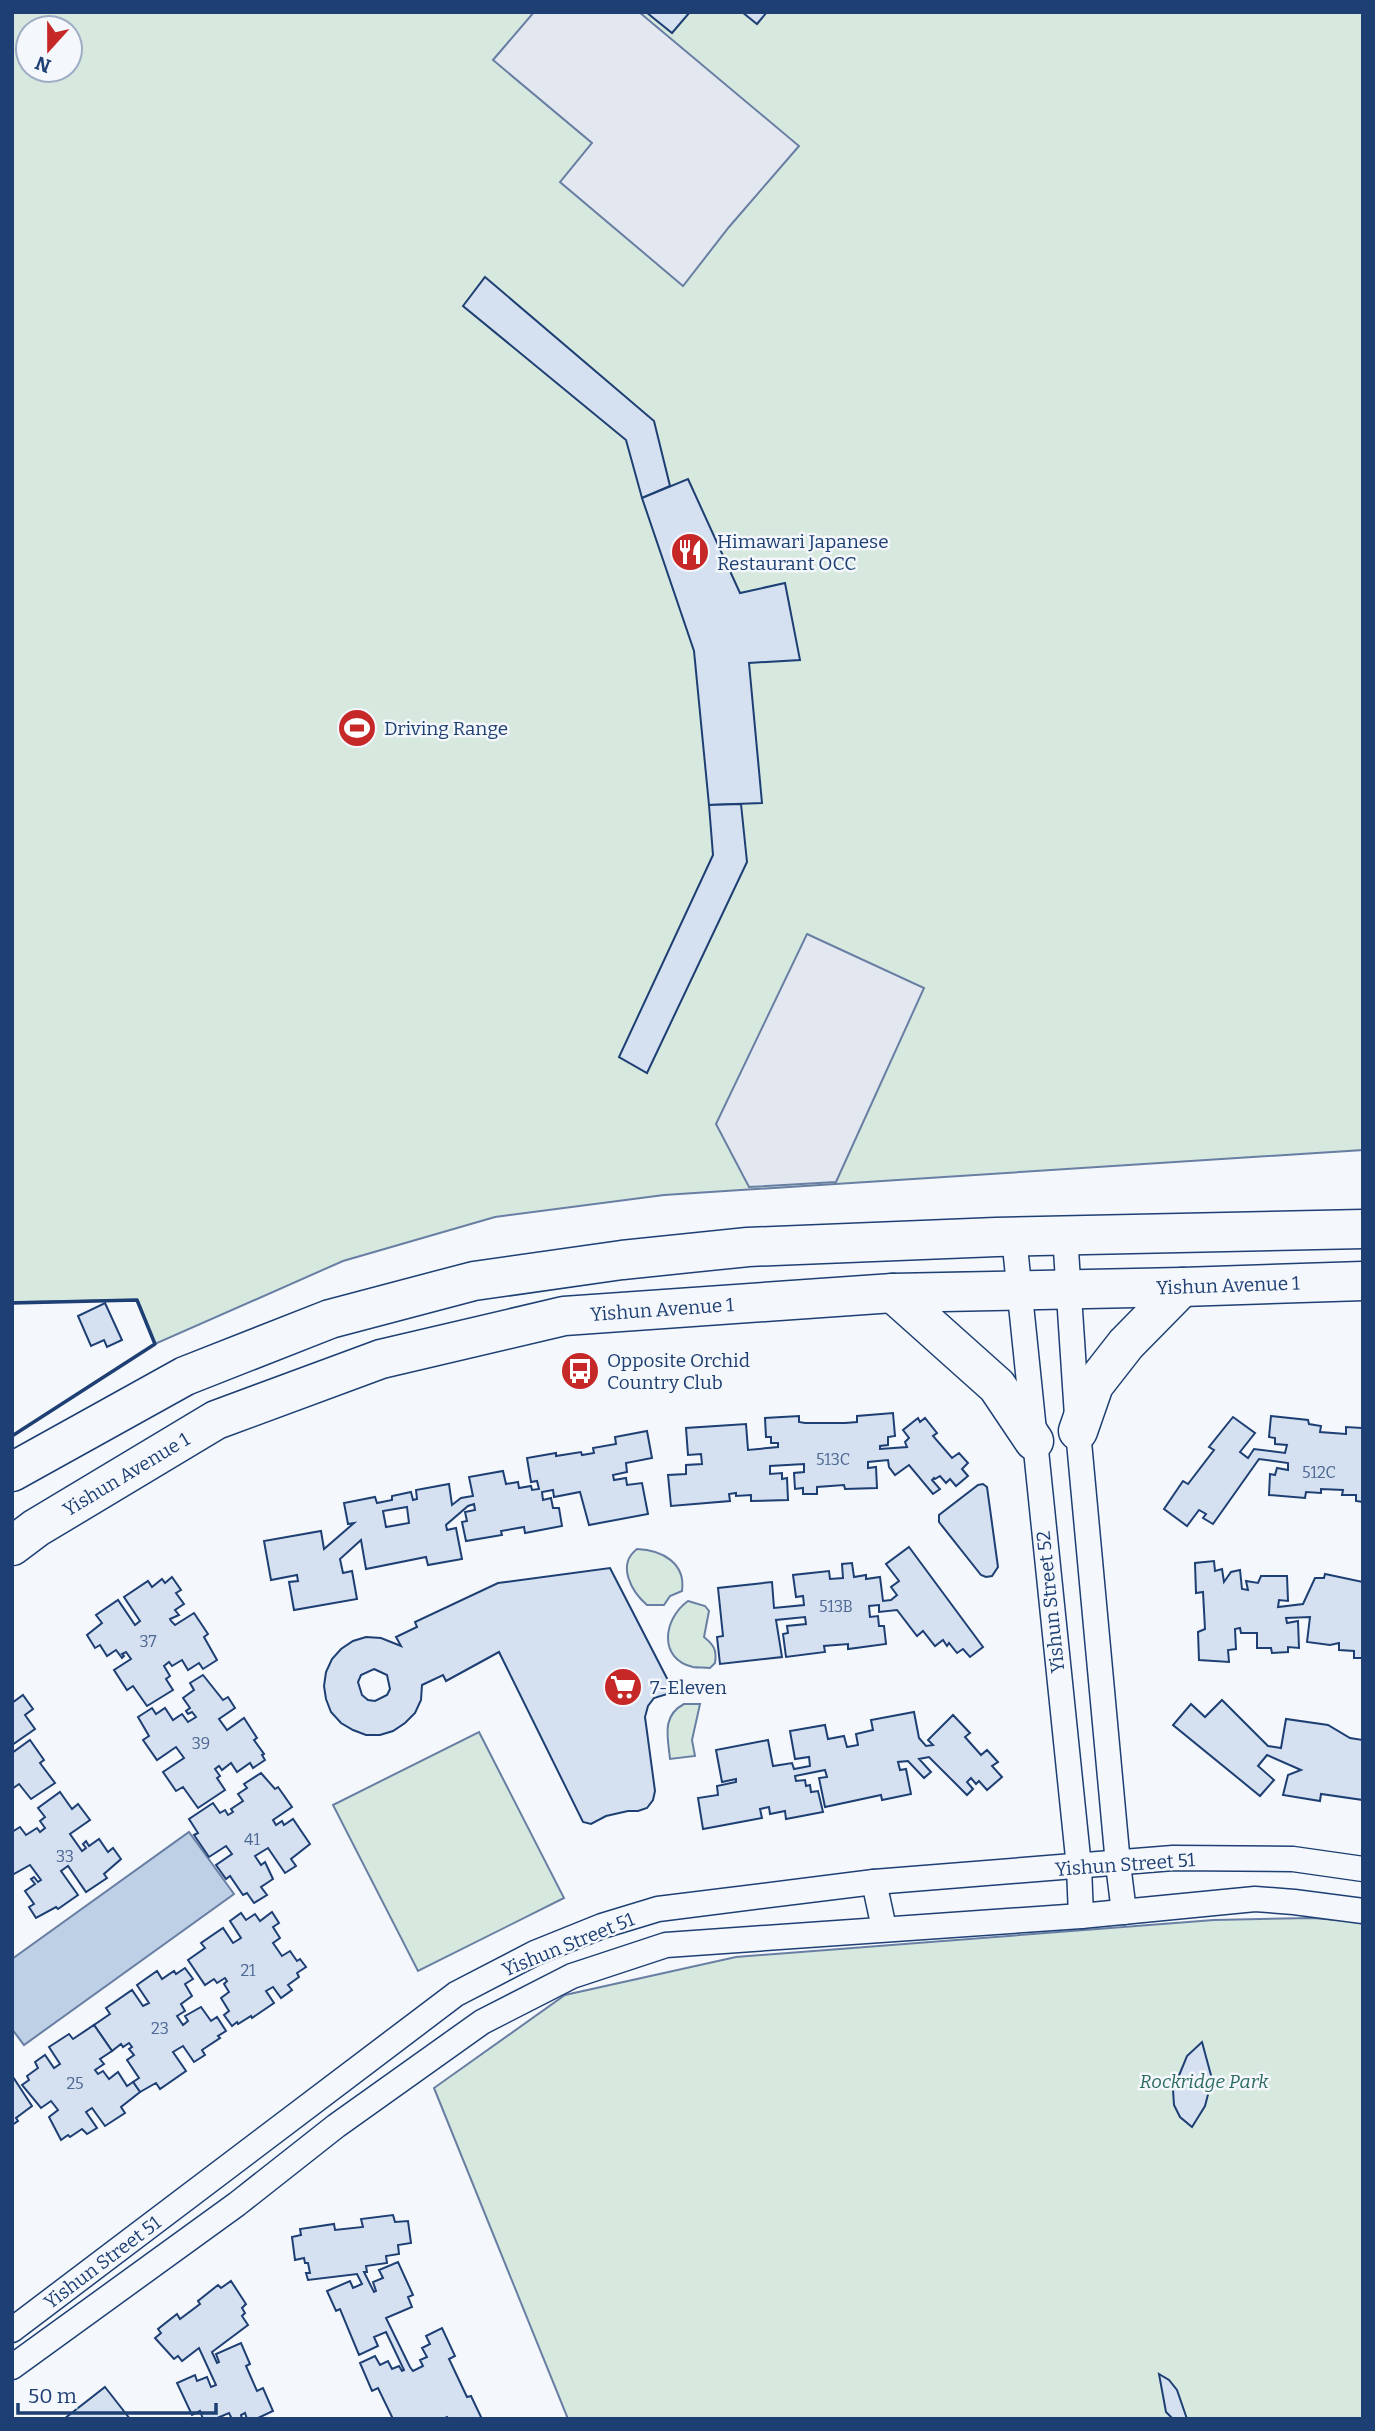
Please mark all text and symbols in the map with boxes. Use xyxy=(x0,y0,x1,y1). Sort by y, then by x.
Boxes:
north arrow xyxy=(14,14,84,84)
text: N xyxy=(32,51,54,78)
place label: Himawari Japanese Restaurant OCC xyxy=(717,530,889,575)
restaurant icon: Himawari Japanese Restaurant OCC xyxy=(669,531,711,573)
sports icon: Driving Range xyxy=(336,707,378,749)
place label: Driving Range xyxy=(384,717,508,740)
street label: Yishun Avenue 1 xyxy=(1156,1271,1300,1299)
street label: Yishun Avenue 1 xyxy=(590,1293,735,1326)
place label: Opposite Orchid Country Club xyxy=(607,1349,750,1394)
bus stop icon: Opposite Orchid Country Club xyxy=(559,1350,601,1392)
street label: Yishun Avenue 1 xyxy=(59,1427,194,1521)
house number: 513C xyxy=(816,1450,850,1469)
house number: 512C xyxy=(1302,1463,1336,1482)
street label: Yishun Street 52 xyxy=(1032,1530,1069,1674)
house number: 513B xyxy=(819,1597,853,1616)
house number: 37 xyxy=(139,1632,157,1651)
supermarket icon: 7-Eleven xyxy=(602,1666,644,1708)
place label: 7-Eleven xyxy=(650,1676,727,1699)
house number: 39 xyxy=(192,1734,210,1753)
house number: 41 xyxy=(244,1830,260,1849)
house number: 33 xyxy=(56,1847,74,1866)
street label: Yishun Street 51 xyxy=(1054,1848,1196,1881)
street label: Yishun Street 51 xyxy=(499,1907,638,1981)
house number: 21 xyxy=(240,1961,256,1980)
house number: 23 xyxy=(151,2019,169,2038)
park label: Rockridge Park xyxy=(1139,2070,1269,2093)
house number: 25 xyxy=(66,2074,84,2093)
street label: Yishun Street 51 xyxy=(39,2211,166,2314)
scale bar xyxy=(18,2372,215,2416)
text: 50 m xyxy=(28,2383,77,2409)

